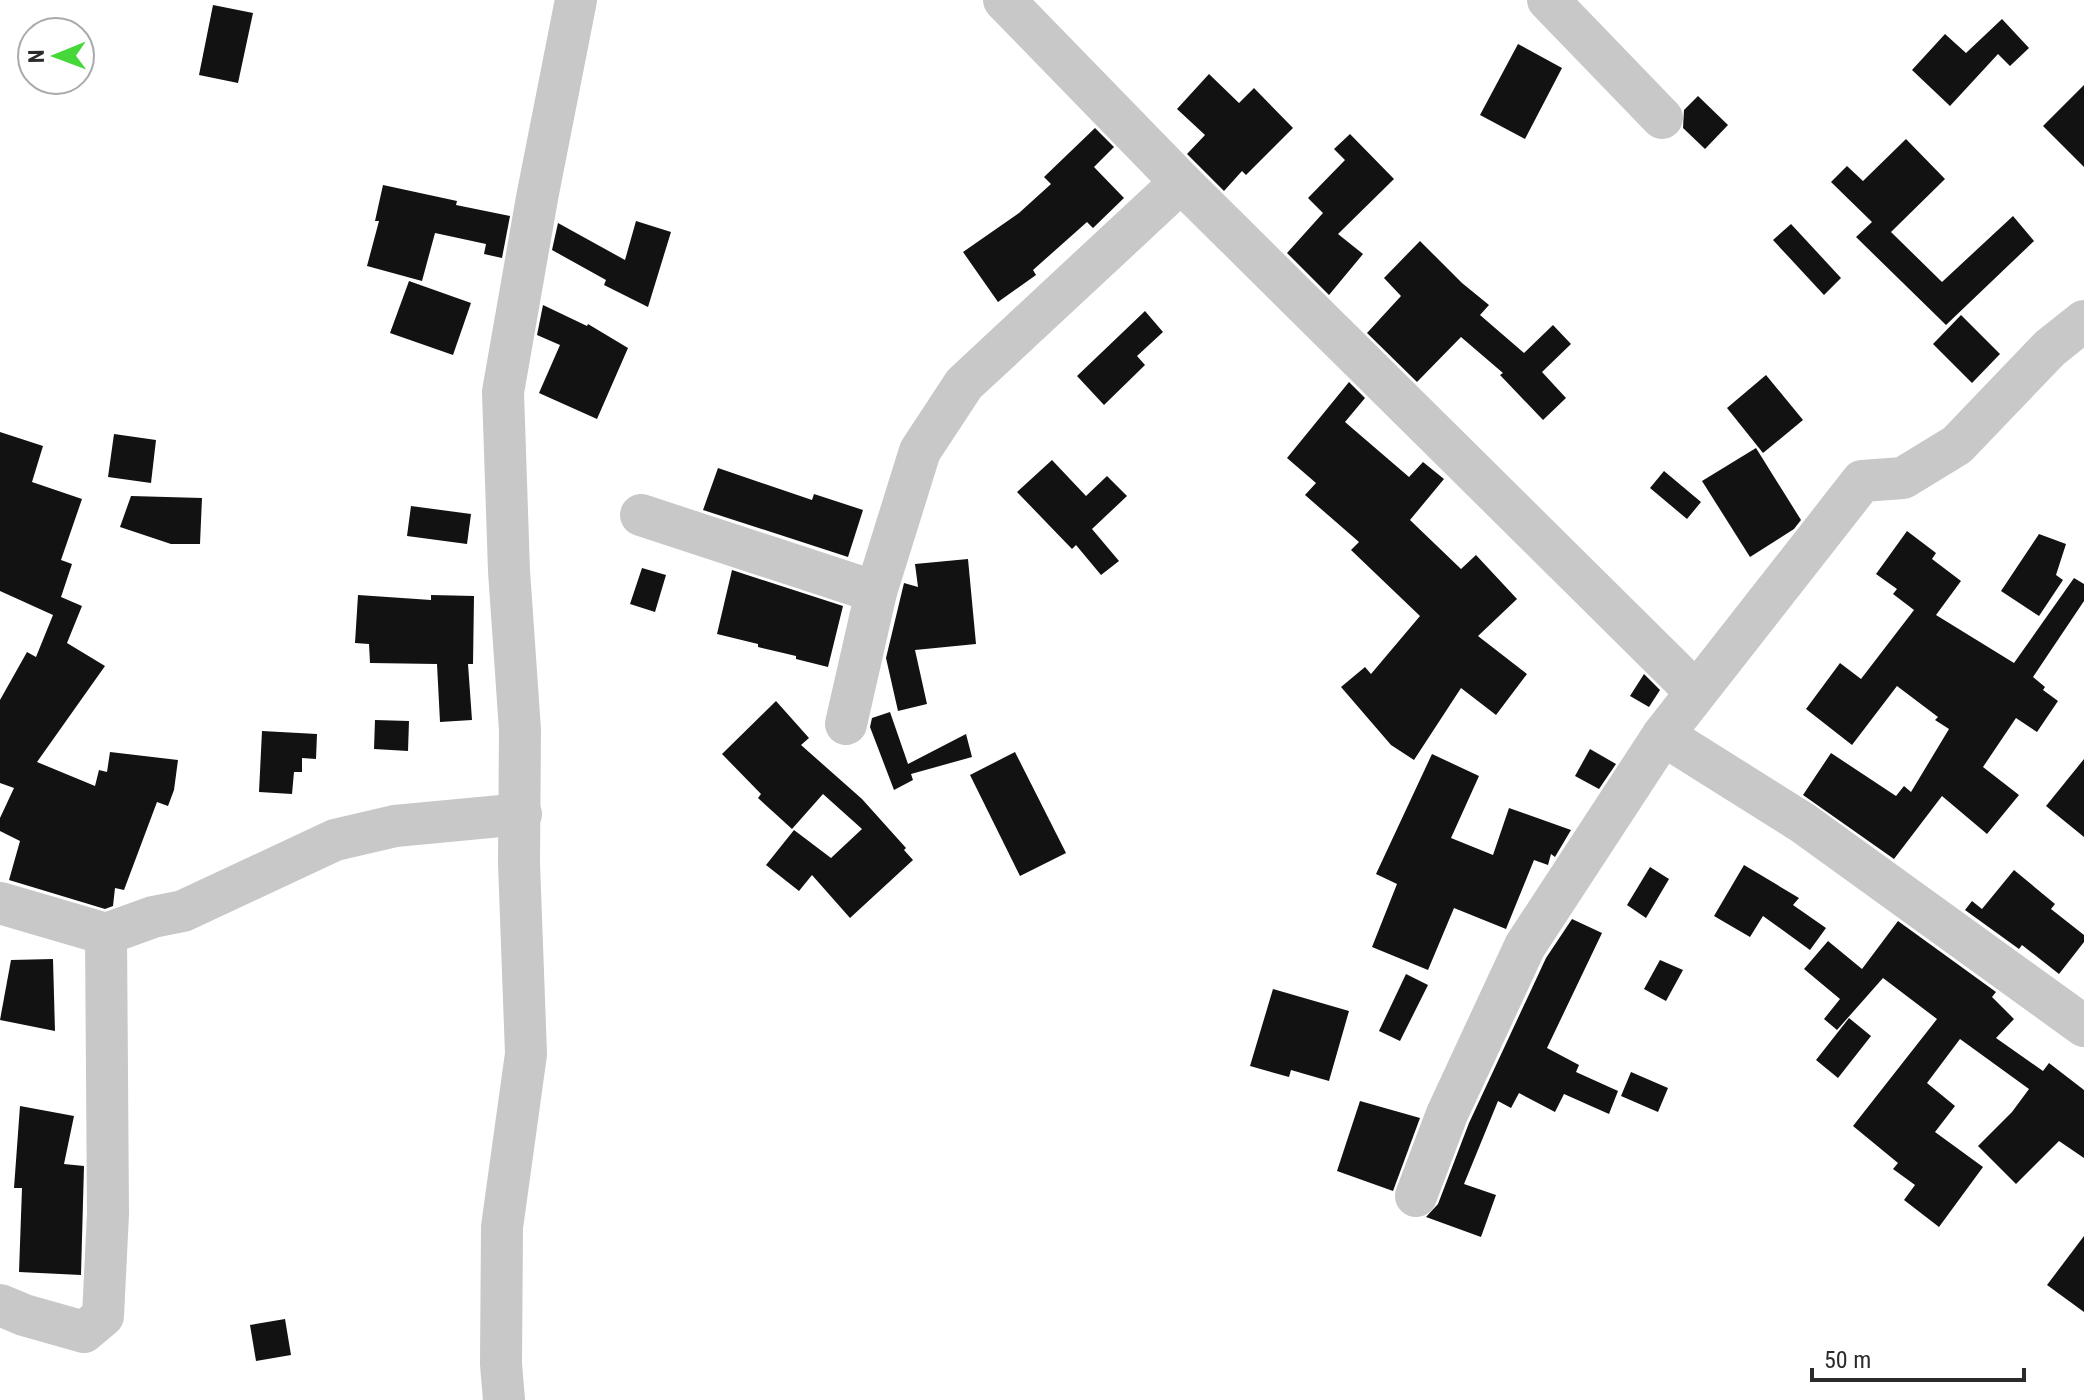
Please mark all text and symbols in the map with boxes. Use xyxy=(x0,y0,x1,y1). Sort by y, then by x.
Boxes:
north arrow xyxy=(16,16,96,96)
text: N xyxy=(24,49,49,63)
scale bar xyxy=(1812,1332,2024,1382)
text: 50 m xyxy=(1824,1346,1871,1374)

